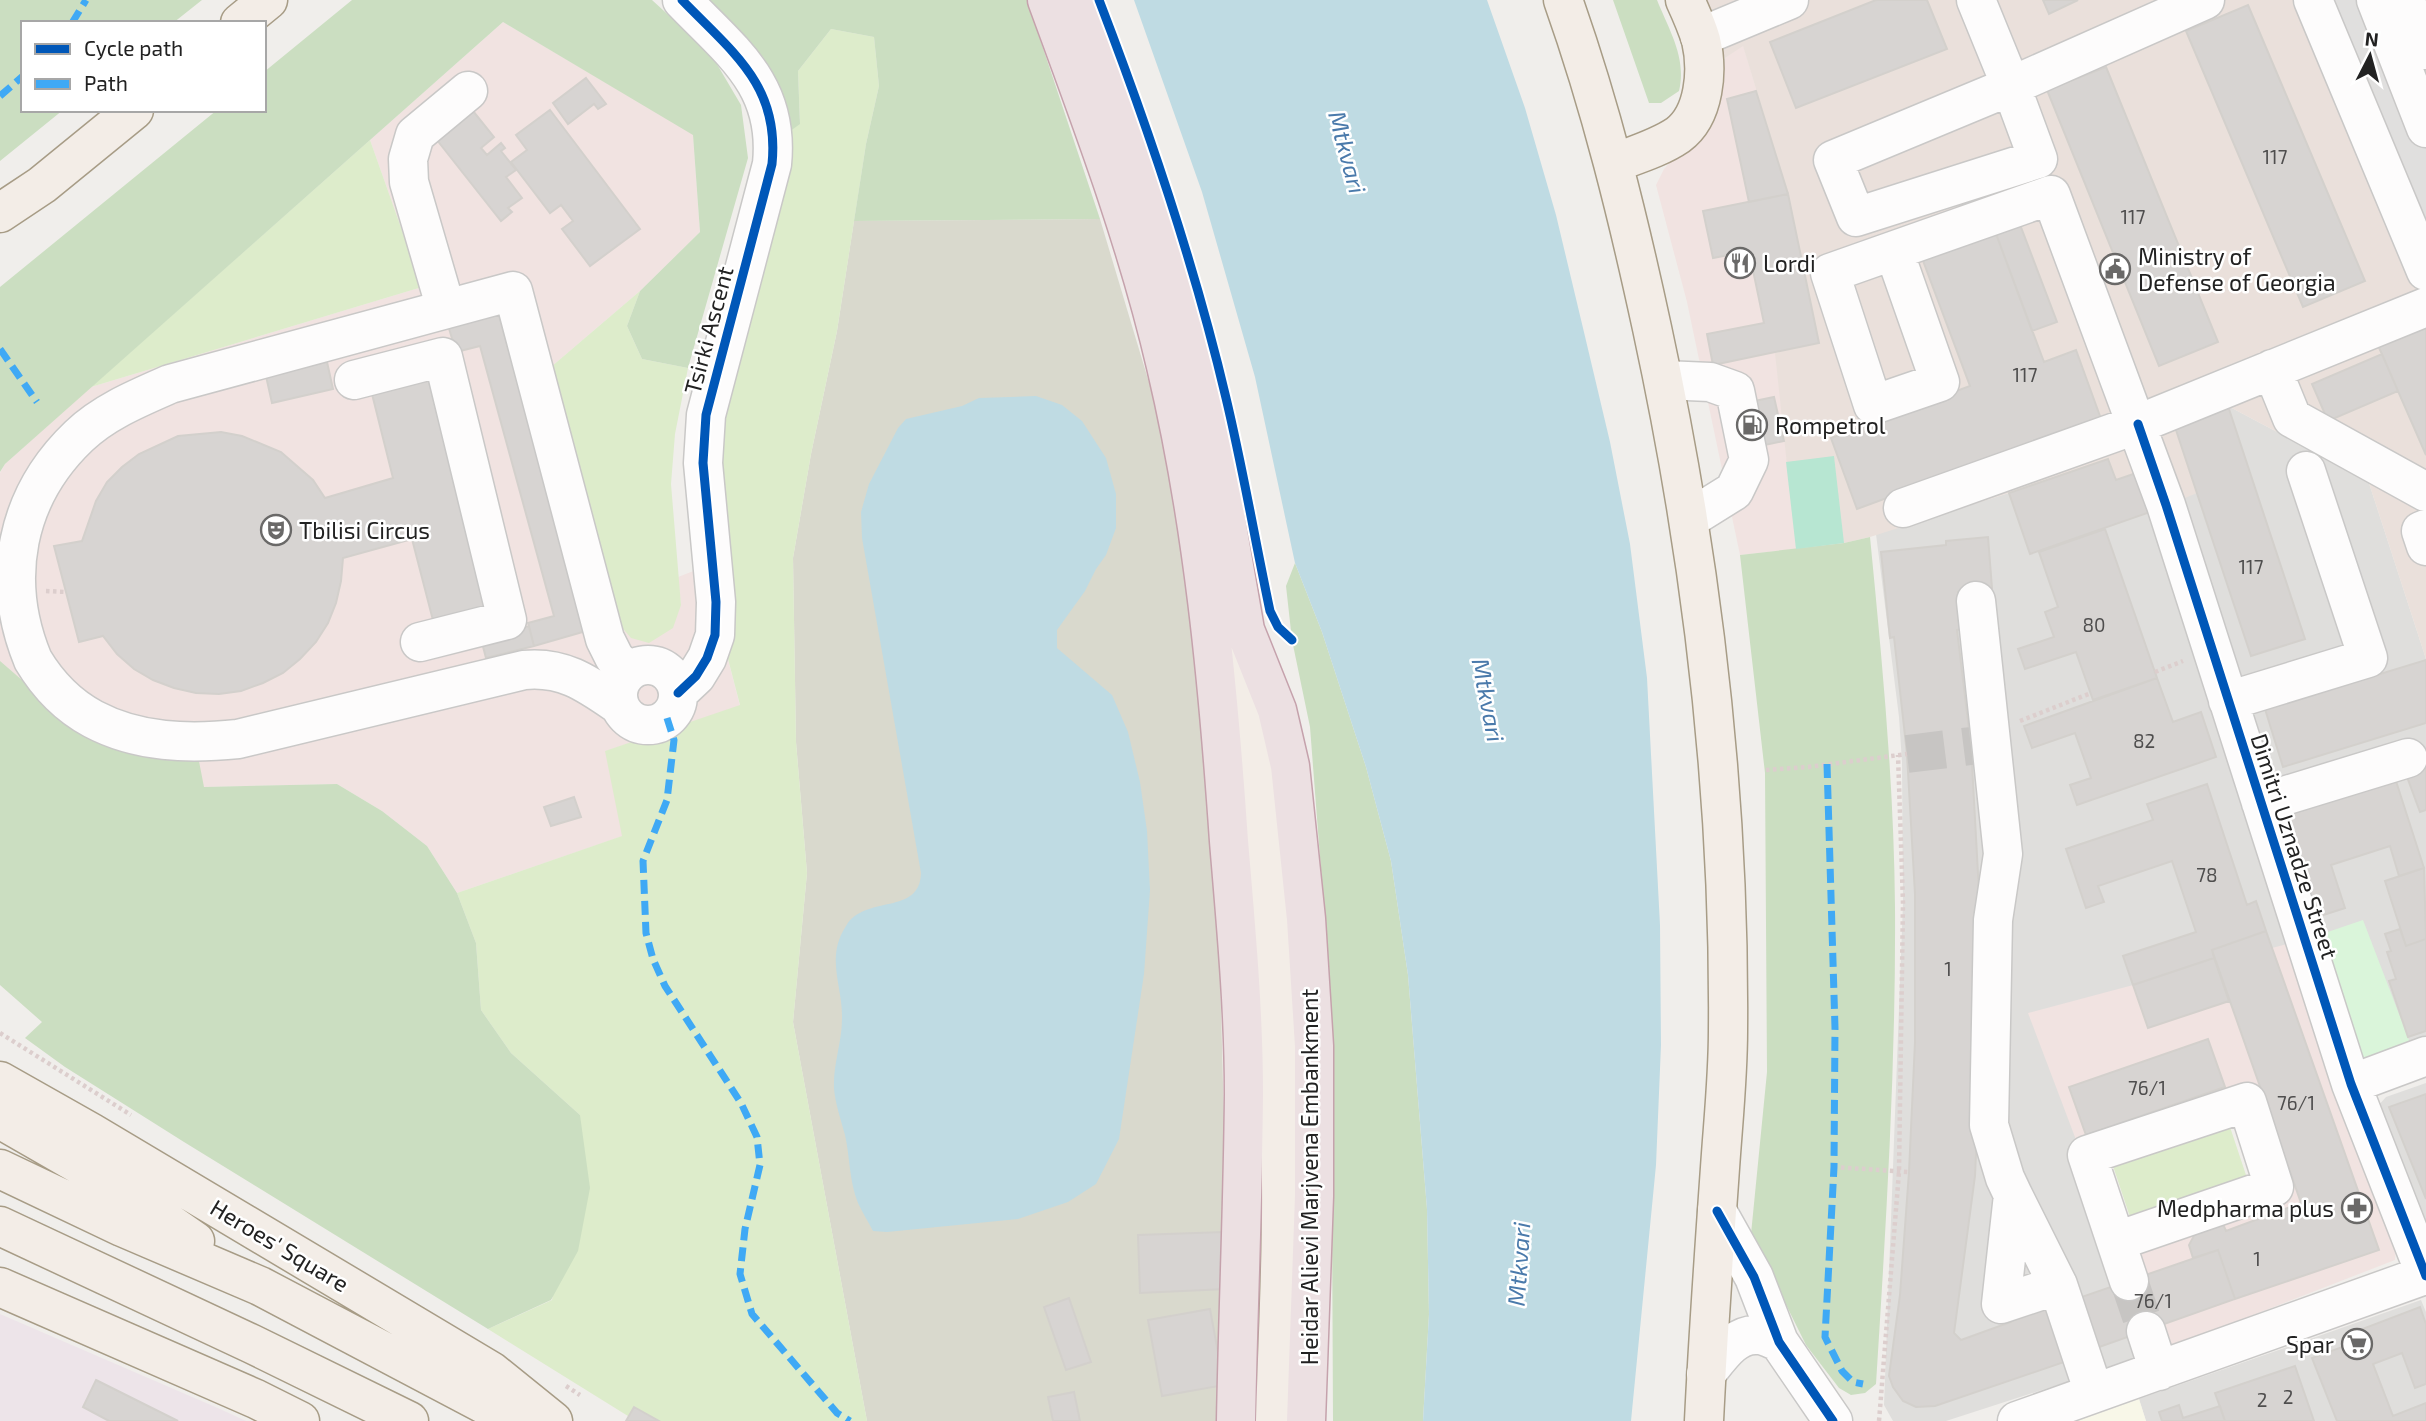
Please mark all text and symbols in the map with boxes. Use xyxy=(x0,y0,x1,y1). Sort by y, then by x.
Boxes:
legend xyxy=(21,21,266,112)
north arrow xyxy=(2335,21,2405,91)
text: N xyxy=(2364,26,2380,51)
text: Cycle path xyxy=(84,35,183,60)
text: Path xyxy=(84,70,128,95)
water label: Mtkvari xyxy=(1323,107,1373,197)
house number: 117 xyxy=(2263,145,2288,168)
house number: 117 xyxy=(2121,205,2146,228)
place label: Ministry of Defense of Georgia xyxy=(2138,242,2336,296)
restaurant icon: Lordi xyxy=(1723,246,1757,280)
place label: Lordi xyxy=(1763,249,1816,277)
public building icon: Ministry of Defense of Georgia xyxy=(2098,252,2132,286)
street label: Tsirki Ascent xyxy=(678,263,739,397)
house number: 117 xyxy=(2013,363,2038,386)
fuel station icon: Rompetrol xyxy=(1735,408,1769,442)
place label: Rompetrol xyxy=(1775,411,1886,439)
theatre icon: Tbilisi Circus xyxy=(259,513,293,547)
place label: Tbilisi Circus xyxy=(299,516,430,544)
house number: 117 xyxy=(2239,555,2264,578)
house number: 80 xyxy=(2083,613,2106,636)
water label: Mtkvari xyxy=(1467,656,1511,744)
house number: 82 xyxy=(2133,729,2155,752)
street label: Dimitri Uznadze Street xyxy=(2245,730,2345,962)
house number: 78 xyxy=(2196,863,2218,886)
house number: 1 xyxy=(1944,957,1952,980)
street label: Heidar Alievi Marjvena Embankment xyxy=(1295,989,1323,1365)
house number: 76/1 xyxy=(2128,1076,2166,1099)
house number: 76/1 xyxy=(2277,1091,2315,1114)
pharmacy icon: Medpharma plus xyxy=(2340,1191,2374,1225)
street label: Heroes' Square xyxy=(206,1193,354,1297)
place label: Medpharma plus xyxy=(2157,1194,2334,1222)
water label: Mtkvari xyxy=(1501,1221,1535,1307)
house number: 1 xyxy=(2253,1247,2261,1270)
house number: 76/1 xyxy=(2134,1289,2172,1312)
supermarket icon: Spar xyxy=(2340,1327,2374,1361)
place label: Spar xyxy=(2286,1330,2334,1358)
house number: 2 xyxy=(2283,1385,2293,1408)
house number: 2 xyxy=(2257,1388,2267,1411)

